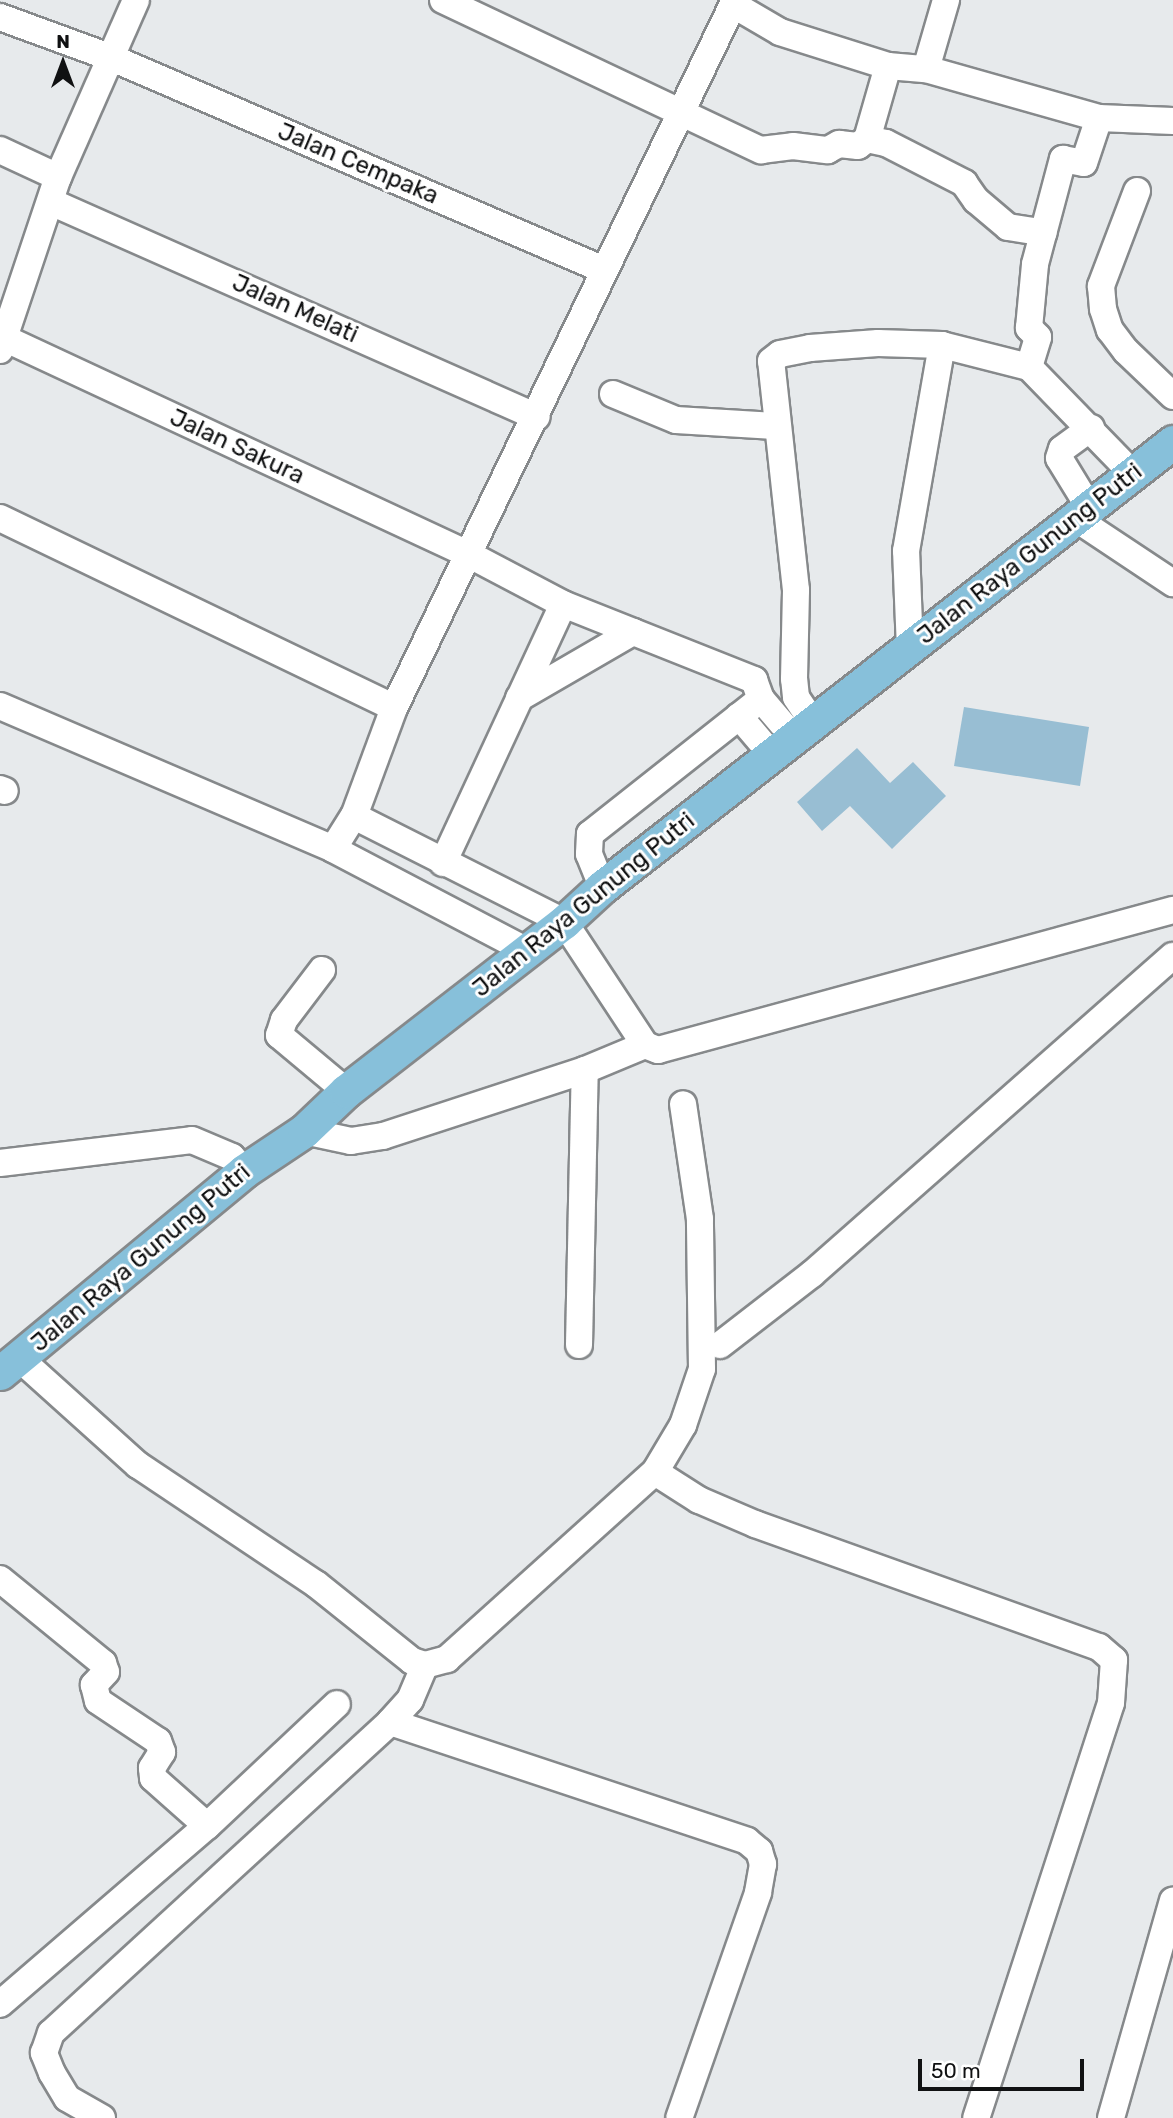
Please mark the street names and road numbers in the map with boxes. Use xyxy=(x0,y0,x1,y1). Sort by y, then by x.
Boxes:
street label: Jalan Cempaka xyxy=(273,117,443,211)
street label: Jalan Melati xyxy=(228,268,362,350)
street label: Jalan Sakura xyxy=(165,403,309,491)
street label: Jalan Raya Gunung Putri xyxy=(912,457,1148,651)
street label: Jalan Raya Gunung Putri xyxy=(467,807,701,1003)
street label: Jalan Raya Gunung Putri xyxy=(26,1158,256,1358)

